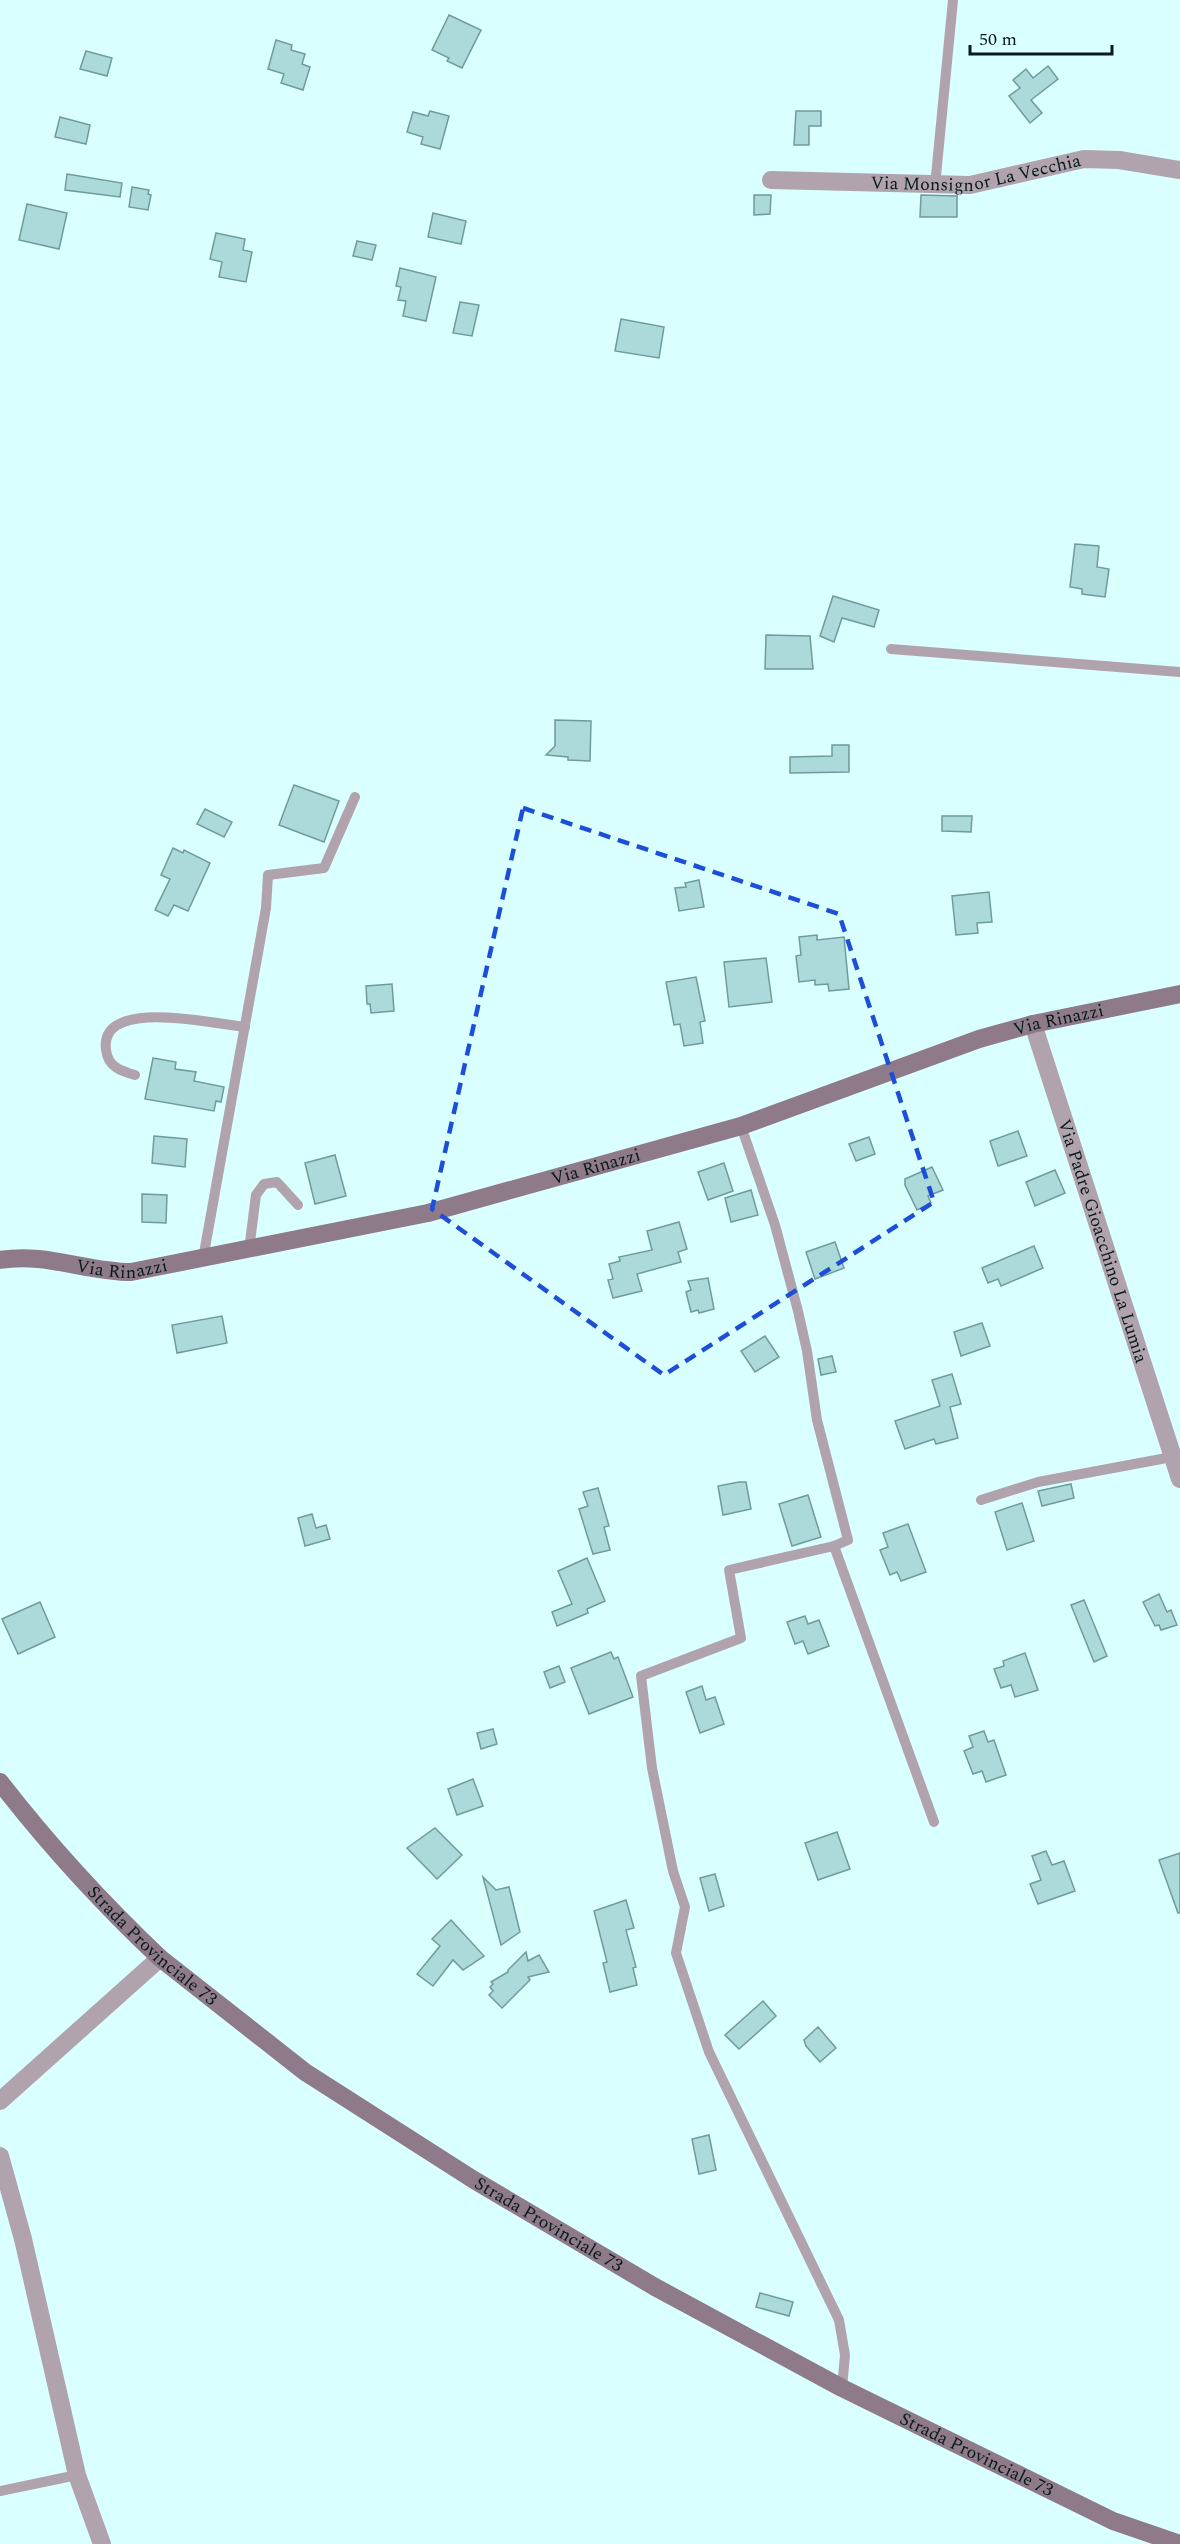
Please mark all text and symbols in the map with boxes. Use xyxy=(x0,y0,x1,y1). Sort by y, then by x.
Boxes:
scale bar xyxy=(970,18,1112,56)
text: 50 m xyxy=(979,26,1017,53)
street label: Via Monsignor La Vecchia xyxy=(870,147,1084,199)
street label: Via Rinazzi xyxy=(1010,996,1106,1042)
street label: Via Padre Gioacchino La Lumia xyxy=(1051,1116,1155,1367)
street label: Via Rinazzi xyxy=(548,1141,644,1192)
street label: Via Rinazzi xyxy=(74,1252,170,1286)
street label: Strada Provinciale 73 xyxy=(81,1879,223,2012)
street label: Strada Provinciale 73 xyxy=(470,2170,628,2279)
street label: Strada Provinciale 73 xyxy=(895,2405,1058,2503)

